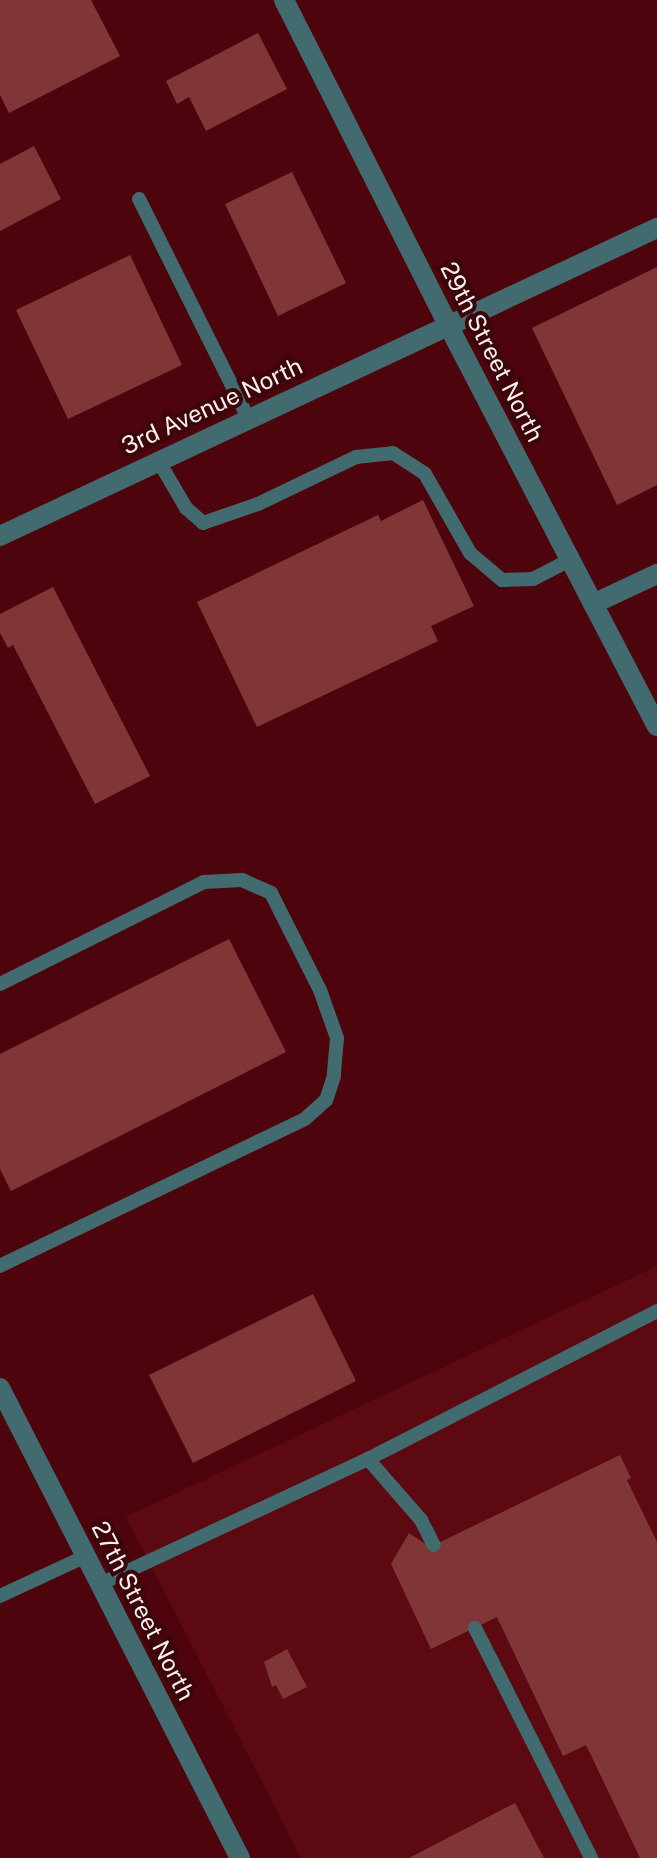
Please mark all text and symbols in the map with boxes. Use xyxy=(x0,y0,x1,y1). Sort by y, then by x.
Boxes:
street label: 29th Street North xyxy=(434,257,550,447)
street label: 3rd Avenue North xyxy=(117,351,307,461)
street label: 27th Street North xyxy=(85,1517,201,1705)

